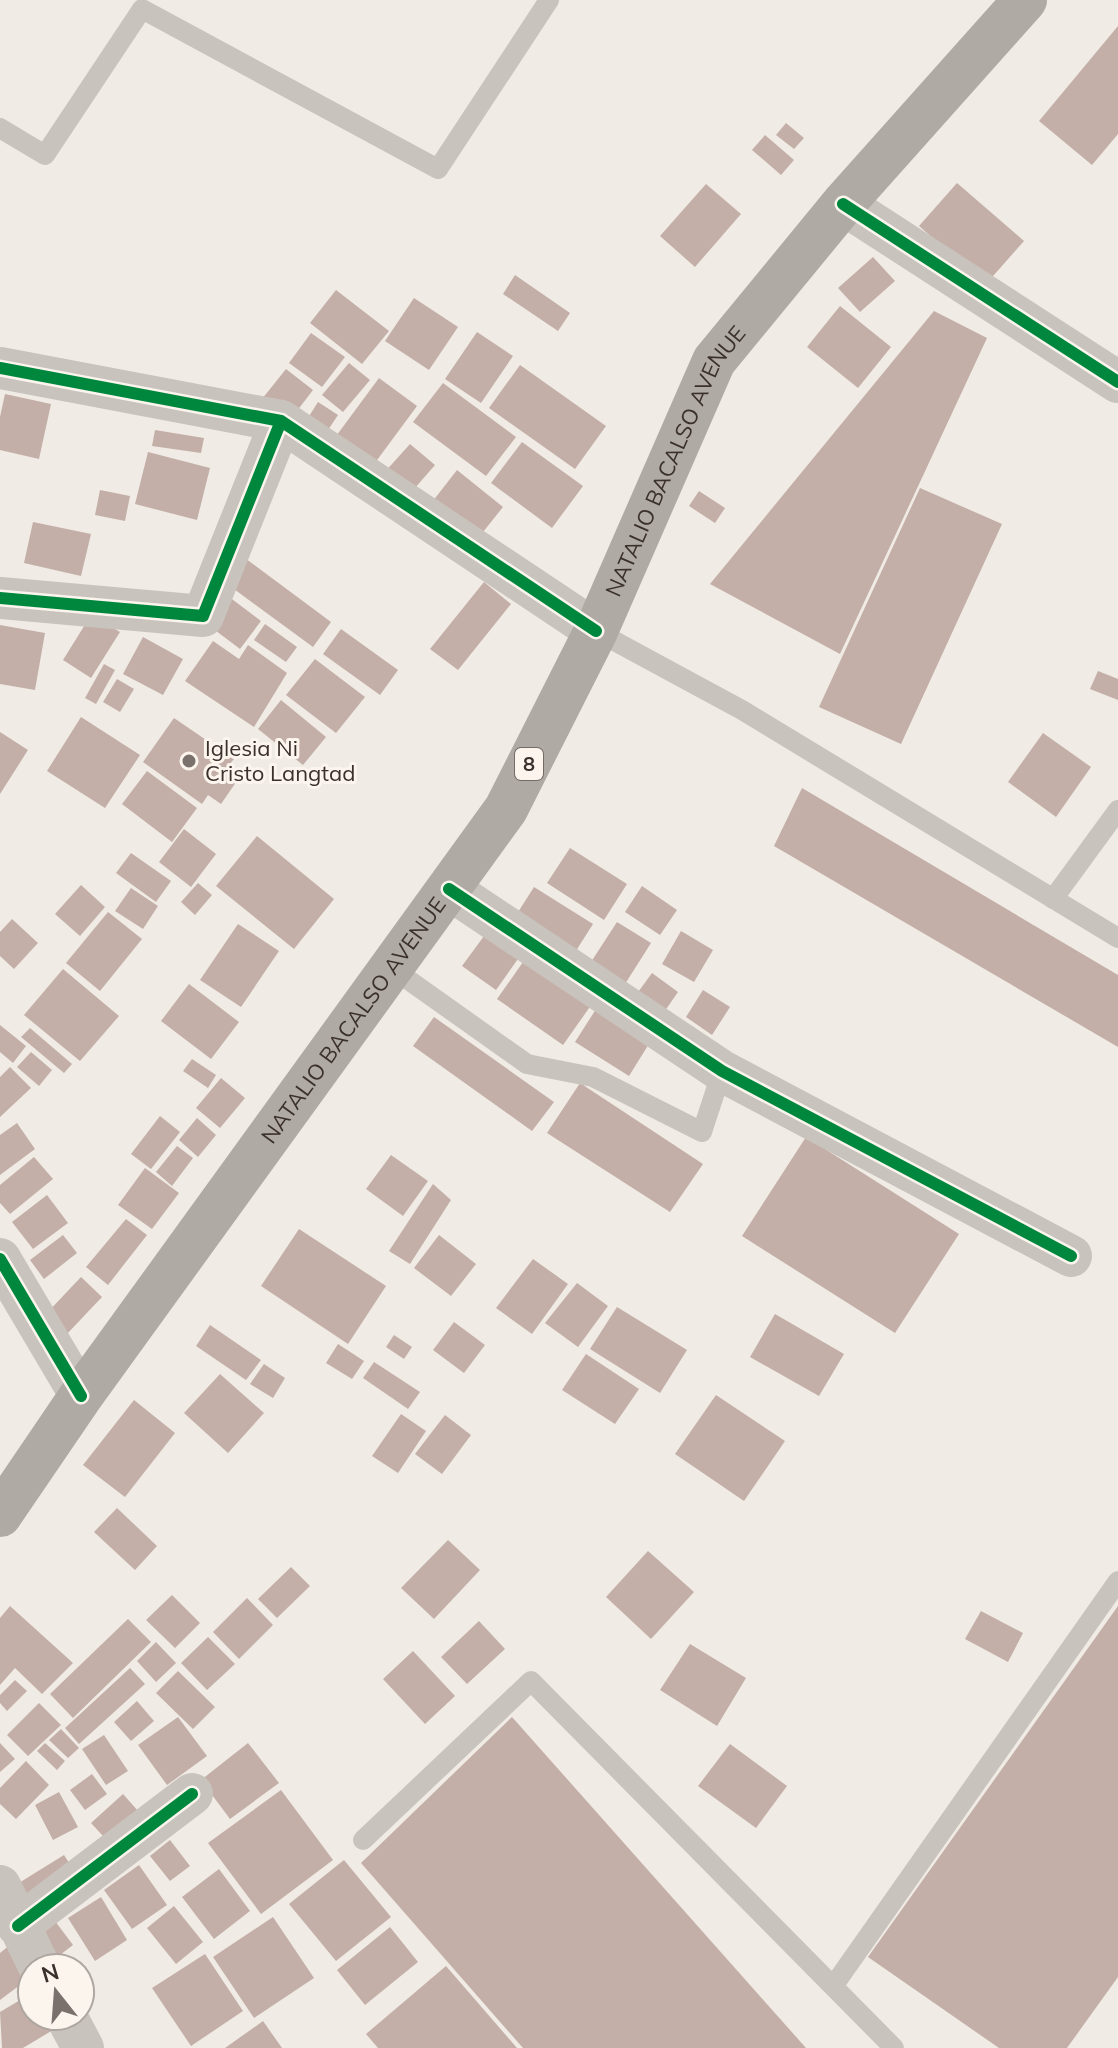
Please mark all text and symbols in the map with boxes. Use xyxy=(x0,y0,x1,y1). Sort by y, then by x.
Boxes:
street label: NATALIO BACALSO AVENUE xyxy=(599,320,751,601)
place label: Iglesia Ni Cristo Langtad xyxy=(205,734,355,787)
road number: 8 xyxy=(515,748,543,780)
marker: Iglesia Ni Cristo Langtad xyxy=(180,752,198,770)
street label: NATALIO BACALSO AVENUE xyxy=(255,891,452,1149)
north arrow xyxy=(16,1952,96,2032)
text: N xyxy=(38,1957,62,1989)

